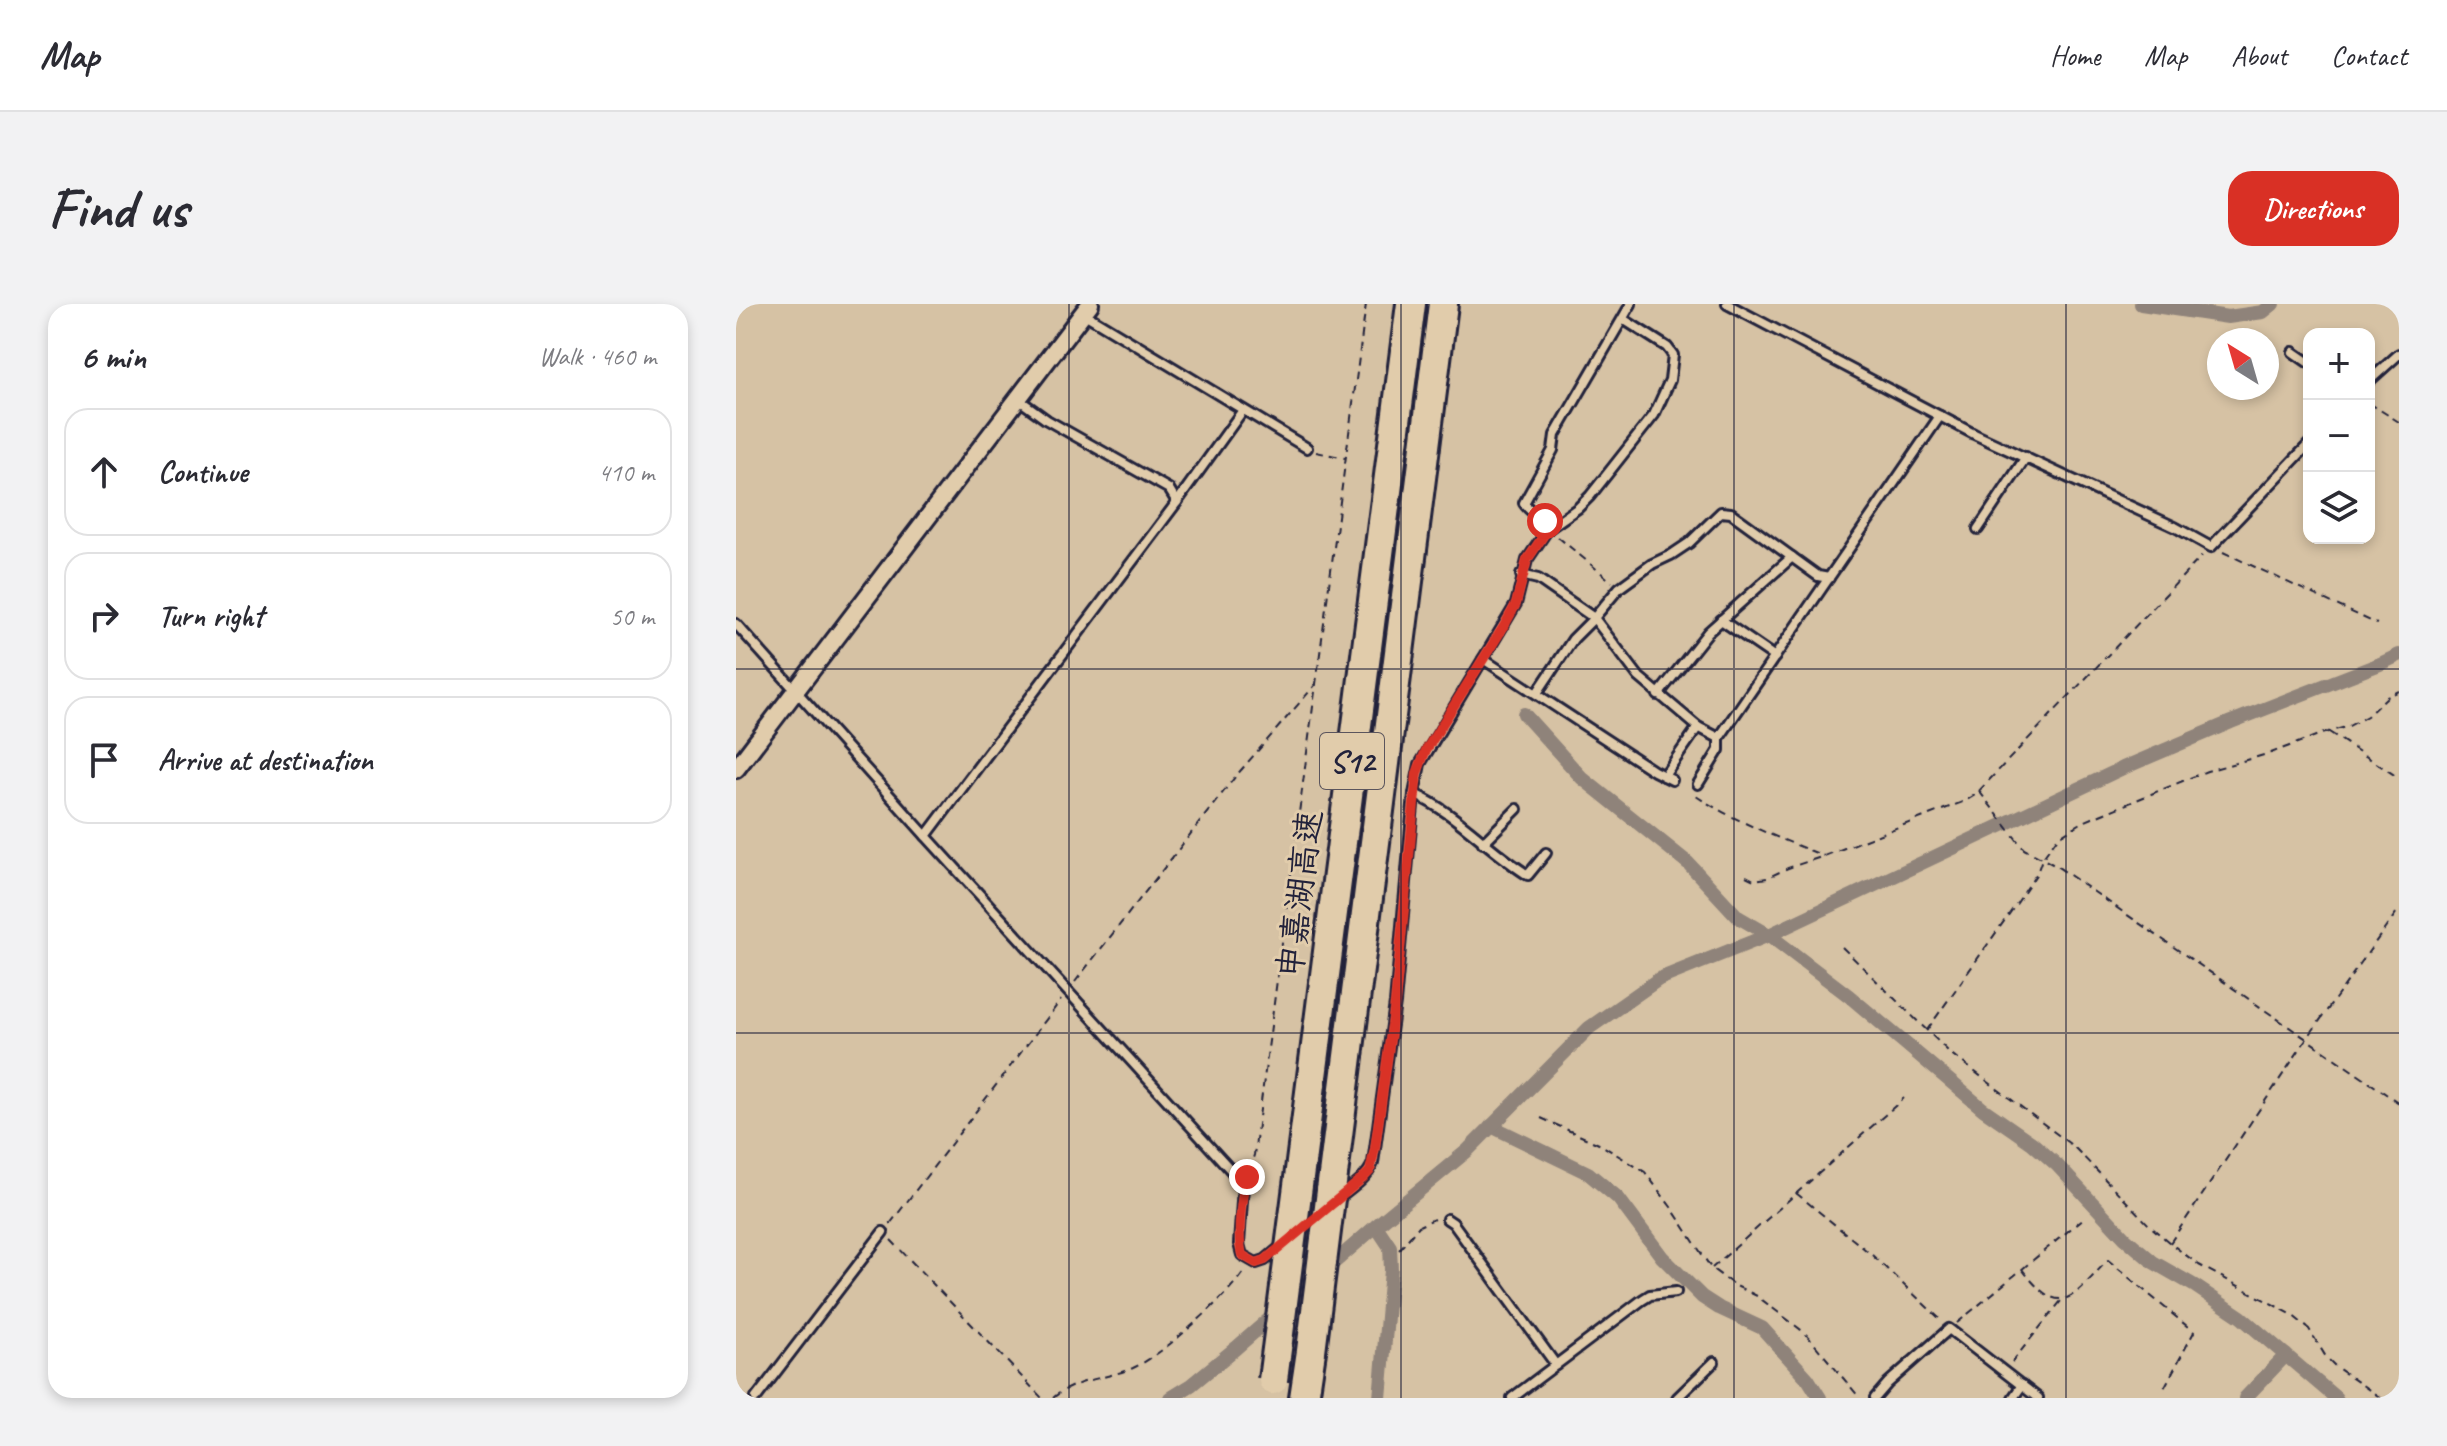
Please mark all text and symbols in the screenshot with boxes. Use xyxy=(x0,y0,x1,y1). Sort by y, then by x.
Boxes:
text: Map xyxy=(40,32,99,79)
text: Home xyxy=(2050,38,2100,73)
text: Map xyxy=(2144,38,2187,73)
text: About xyxy=(2231,38,2287,73)
text: Contact xyxy=(2331,38,2407,73)
button: Directions xyxy=(2228,171,2399,246)
text: Find us xyxy=(48,173,188,244)
north arrow xyxy=(2207,328,2279,400)
map controls xyxy=(2303,328,2375,544)
button: + xyxy=(2303,328,2375,400)
text: 6 min xyxy=(80,335,146,378)
text: Walk · 460 m xyxy=(539,340,656,373)
button: − xyxy=(2303,400,2375,472)
icon: ahead xyxy=(82,450,126,494)
text: Continue xyxy=(158,453,248,491)
text: 410 m xyxy=(598,456,654,489)
button: layers xyxy=(2303,472,2375,544)
route start xyxy=(1527,503,1563,539)
icon: right xyxy=(82,594,126,638)
text: Turn right xyxy=(158,597,263,635)
text: 50 m xyxy=(610,600,654,633)
road number: S12 xyxy=(1320,733,1384,789)
icon: arrive xyxy=(82,738,126,782)
text: Arrive at destination xyxy=(158,741,373,779)
street label: 申嘉湖高速 xyxy=(1268,807,1331,981)
route end xyxy=(1229,1159,1265,1195)

